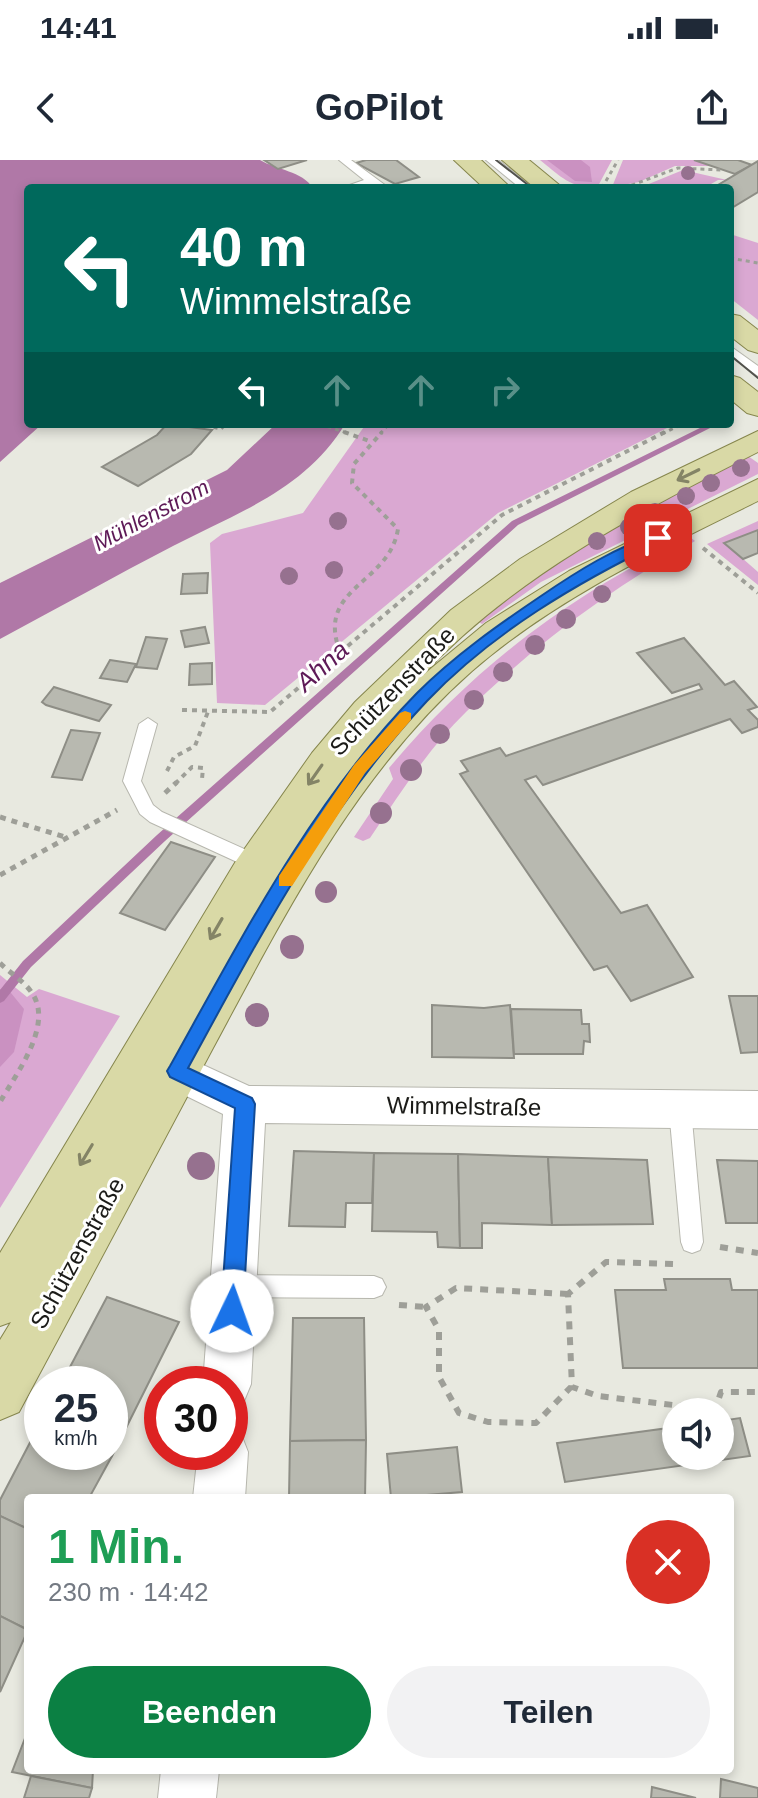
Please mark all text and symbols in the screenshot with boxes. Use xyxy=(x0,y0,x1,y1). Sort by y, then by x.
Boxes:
text: 14:41 xyxy=(40,11,117,44)
icon: back xyxy=(24,86,68,130)
icon: share xyxy=(690,86,734,130)
text: GoPilot xyxy=(315,87,443,128)
text: 40 m xyxy=(180,215,308,278)
icon: left xyxy=(48,216,152,320)
text: Wimmelstraße xyxy=(180,281,412,322)
icon: left xyxy=(231,368,275,412)
icon: ahead xyxy=(315,368,359,412)
icon: ahead xyxy=(399,368,443,412)
icon: right xyxy=(483,368,527,412)
one-way arrow xyxy=(677,468,700,483)
water label: Mühlenstrom xyxy=(89,474,213,556)
pin xyxy=(624,504,692,572)
icon: arrive xyxy=(636,516,680,560)
street label: Schützenstraße xyxy=(324,621,460,761)
water label: Ahna xyxy=(288,635,355,699)
one-way arrow xyxy=(307,764,323,786)
one-way arrow xyxy=(208,917,223,941)
street label: Wimmelstraße xyxy=(386,1091,542,1121)
one-way arrow xyxy=(78,1143,94,1166)
street label: Schützenstraße xyxy=(24,1173,130,1333)
position arrow xyxy=(190,1269,274,1353)
speed limit sign: 30 xyxy=(144,1366,248,1470)
text: 25 xyxy=(54,1386,98,1430)
map controls xyxy=(662,1398,734,1470)
button: sound xyxy=(662,1398,734,1470)
text: km/h xyxy=(54,1427,98,1449)
text: 1 Min. xyxy=(48,1520,184,1573)
button: close xyxy=(626,1520,710,1604)
text: 230 m · 14:42 xyxy=(48,1577,208,1607)
button: Beenden xyxy=(48,1666,371,1758)
button: Teilen xyxy=(387,1666,710,1758)

